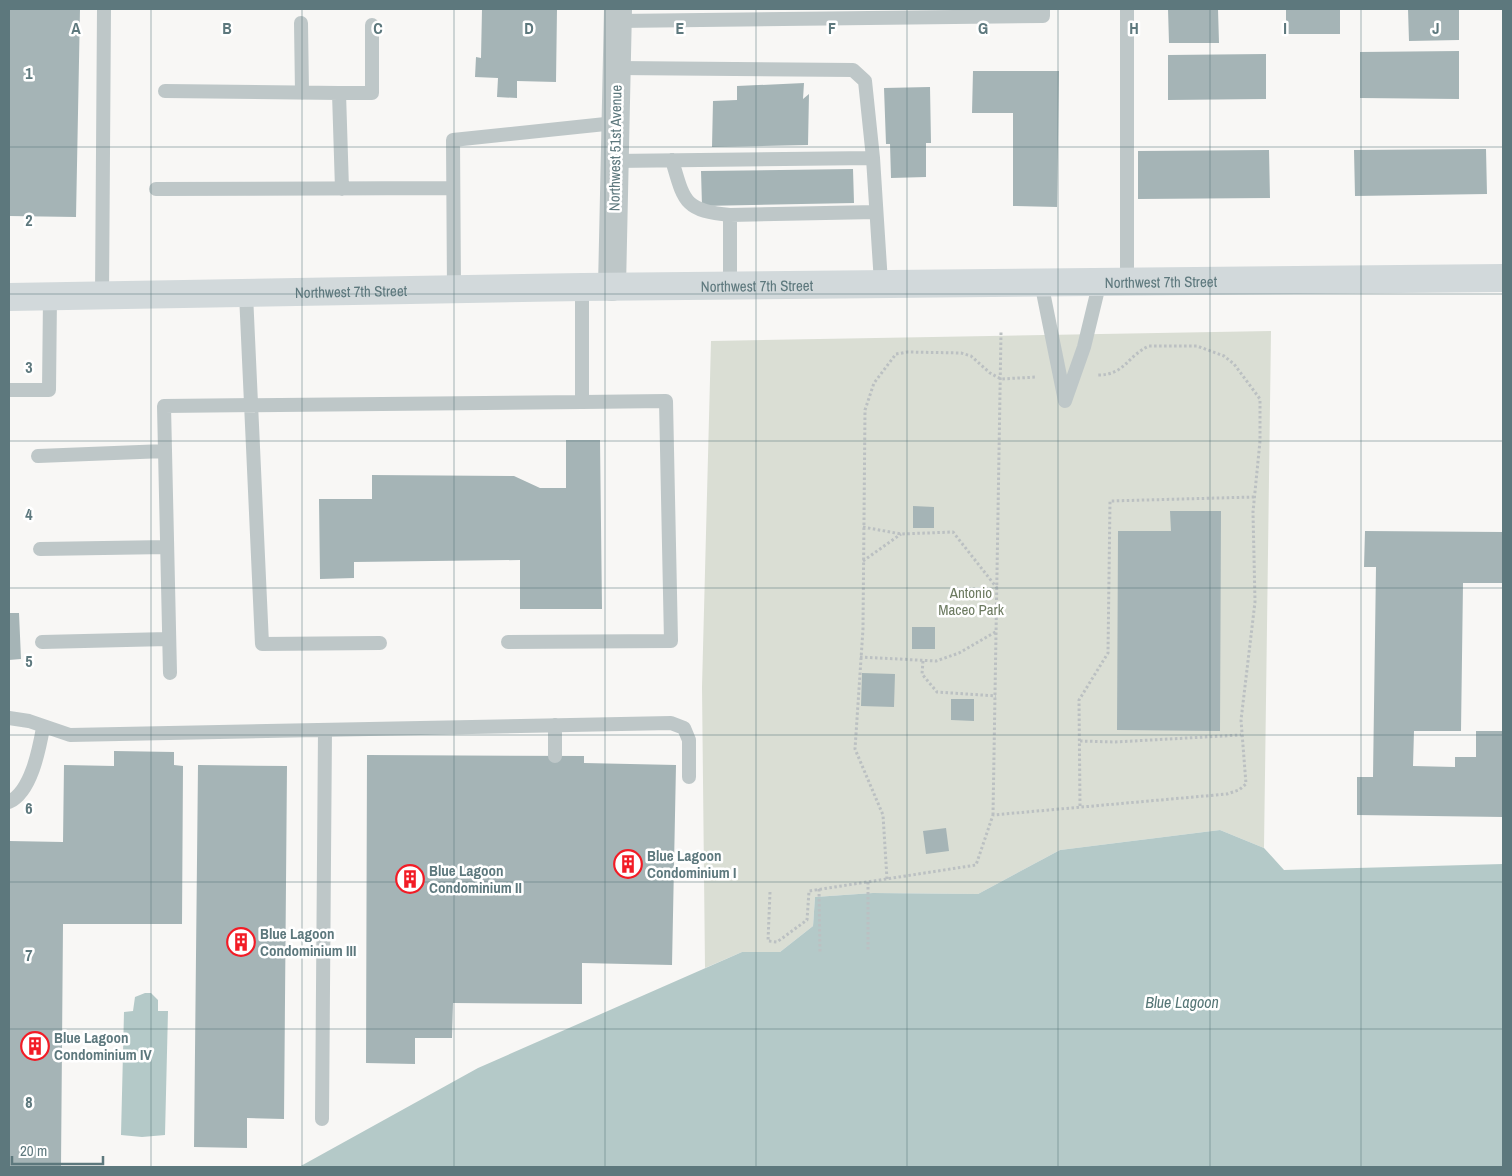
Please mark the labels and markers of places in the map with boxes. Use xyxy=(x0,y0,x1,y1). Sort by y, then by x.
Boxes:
place label: Blue Lagoon Condominium I xyxy=(647,845,737,883)
building icon: Blue Lagoon Condominium I xyxy=(613,849,643,879)
place label: Blue Lagoon Condominium II xyxy=(429,860,522,898)
building icon: Blue Lagoon Condominium II xyxy=(395,864,425,894)
place label: Blue Lagoon Condominium III xyxy=(260,923,356,961)
building icon: Blue Lagoon Condominium III xyxy=(226,927,256,957)
place label: Blue Lagoon Condominium IV xyxy=(54,1027,153,1065)
building icon: Blue Lagoon Condominium IV xyxy=(20,1031,50,1061)

